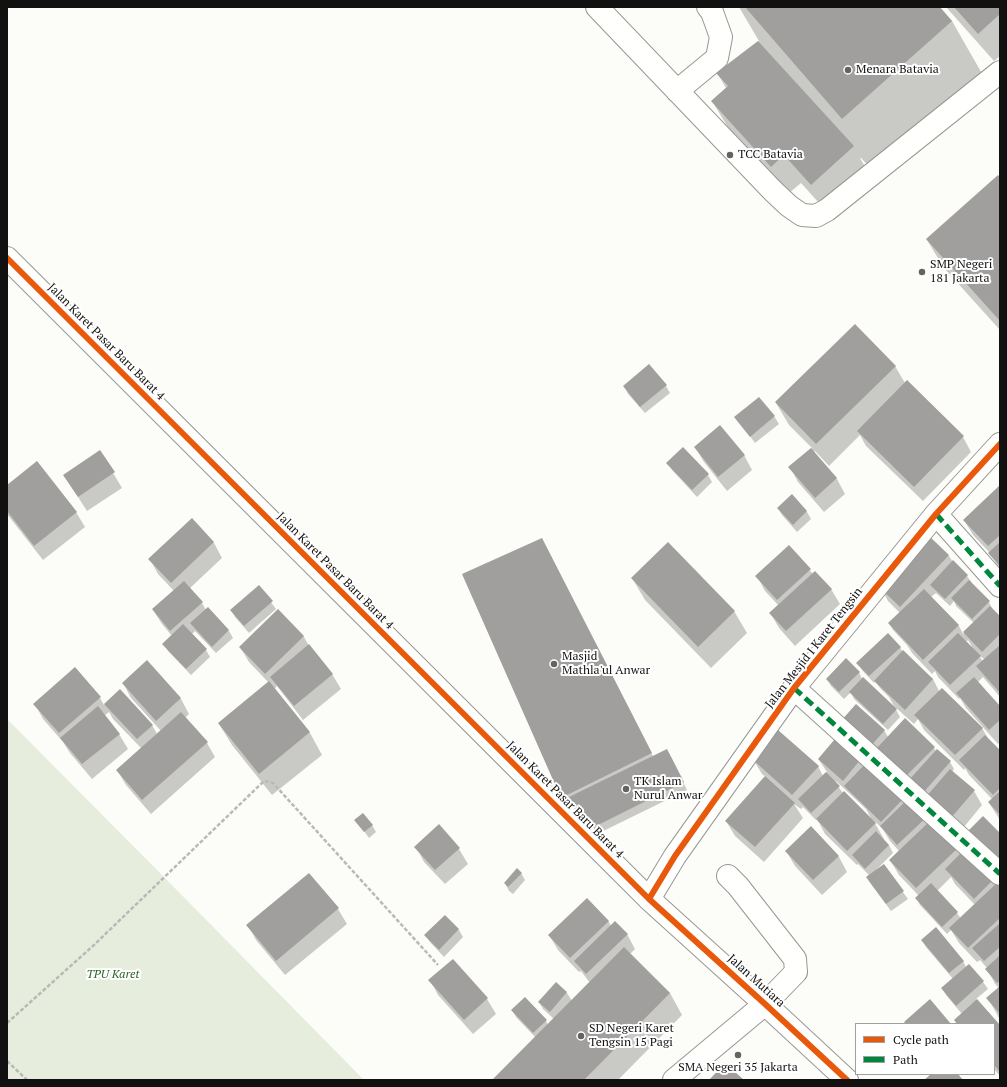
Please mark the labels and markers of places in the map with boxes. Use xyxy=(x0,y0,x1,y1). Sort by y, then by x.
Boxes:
place label: Menara Batavia xyxy=(856,63,939,77)
marker: Menara Batavia xyxy=(843,65,853,75)
place label: TCC Batavia xyxy=(738,148,803,162)
marker: TCC Batavia xyxy=(725,150,735,160)
place label: SMP Negeri 181 Jakarta xyxy=(930,258,992,286)
marker: SMP Negeri 181 Jakarta xyxy=(917,267,927,277)
place label: Masjid Mathla'ul Anwar xyxy=(562,650,650,678)
marker: Masjid Mathla'ul Anwar xyxy=(549,659,559,669)
place label: TK Islam Nurul Anwar xyxy=(634,775,702,803)
marker: TK Islam Nurul Anwar xyxy=(621,784,631,794)
place label: SD Negeri Karet Tengsin 15 Pagi xyxy=(589,1022,674,1050)
marker: SD Negeri Karet Tengsin 15 Pagi xyxy=(576,1031,586,1041)
marker: SMA Negeri 35 Jakarta xyxy=(733,1050,743,1060)
place label: SMA Negeri 35 Jakarta xyxy=(678,1061,798,1075)

